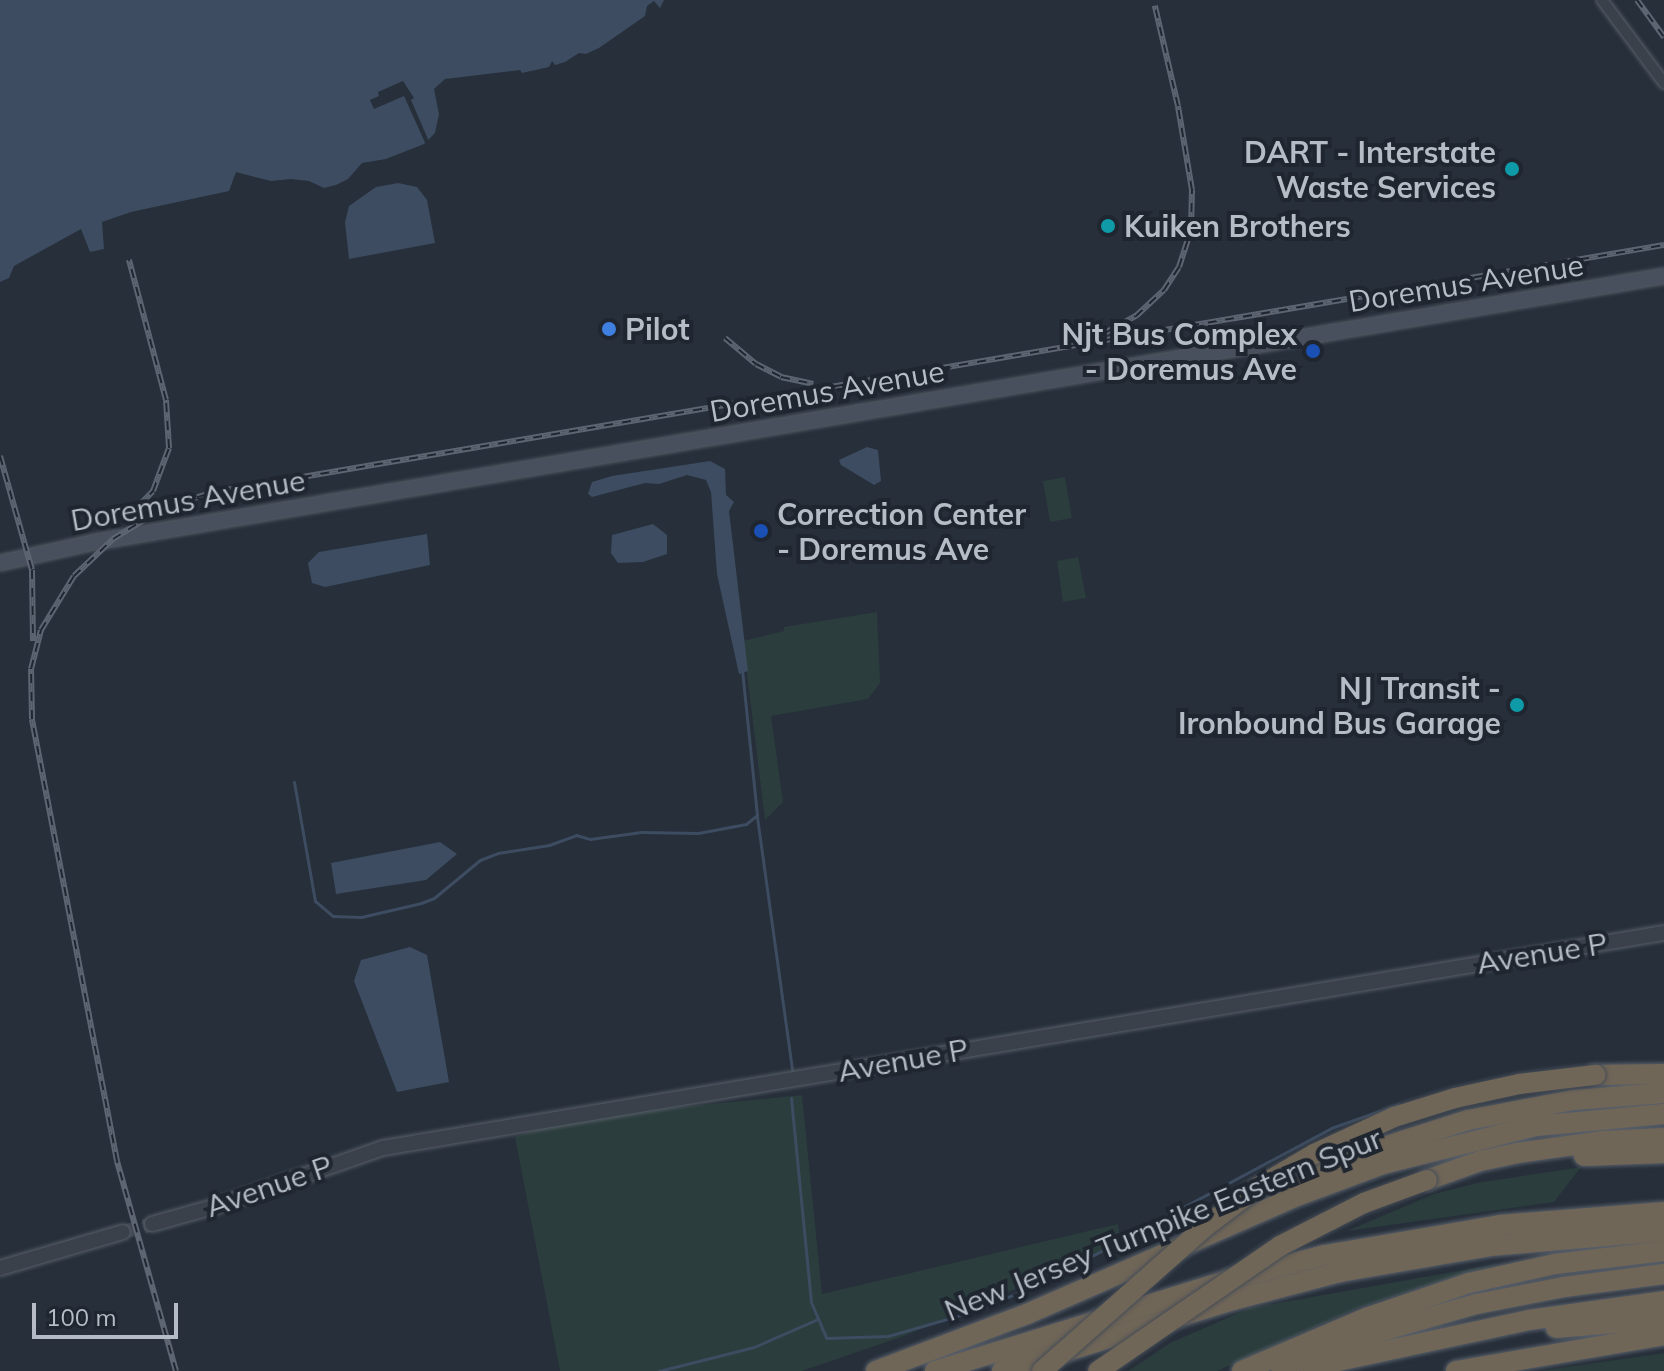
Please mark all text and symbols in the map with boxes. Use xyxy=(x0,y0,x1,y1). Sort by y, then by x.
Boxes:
place label: DART - Interstate Waste Services xyxy=(1244,134,1496,204)
marker: DART - Interstate Waste Services xyxy=(1503,160,1521,178)
place label: Kuiken Brothers xyxy=(1124,208,1351,244)
marker: Kuiken Brothers xyxy=(1099,217,1117,235)
street label: Doremus Avenue xyxy=(1346,247,1586,319)
place label: Pilot xyxy=(625,311,690,347)
place label: Njt Bus Complex - Doremus Ave xyxy=(1062,316,1297,386)
marker: Pilot xyxy=(600,320,618,338)
marker: Njt Bus Complex - Doremus Ave xyxy=(1304,342,1322,360)
street label: Doremus Avenue xyxy=(707,353,947,429)
street label: Doremus Avenue xyxy=(68,462,308,538)
place label: Correction Center - Doremus Ave xyxy=(777,496,1026,566)
marker: Correction Center - Doremus Ave xyxy=(752,522,770,540)
place label: NJ Transit - Ironbound Bus Garage xyxy=(1178,670,1501,740)
marker: NJ Transit - Ironbound Bus Garage xyxy=(1508,696,1526,714)
street label: Avenue P xyxy=(1474,925,1610,981)
street label: Avenue P xyxy=(835,1031,971,1089)
street label: New Jersey Turnpike Eastern Spur xyxy=(939,1120,1387,1328)
street label: Avenue P xyxy=(201,1148,337,1224)
scale bar xyxy=(36,1287,182,1337)
text: 100 m xyxy=(46,1302,117,1332)

